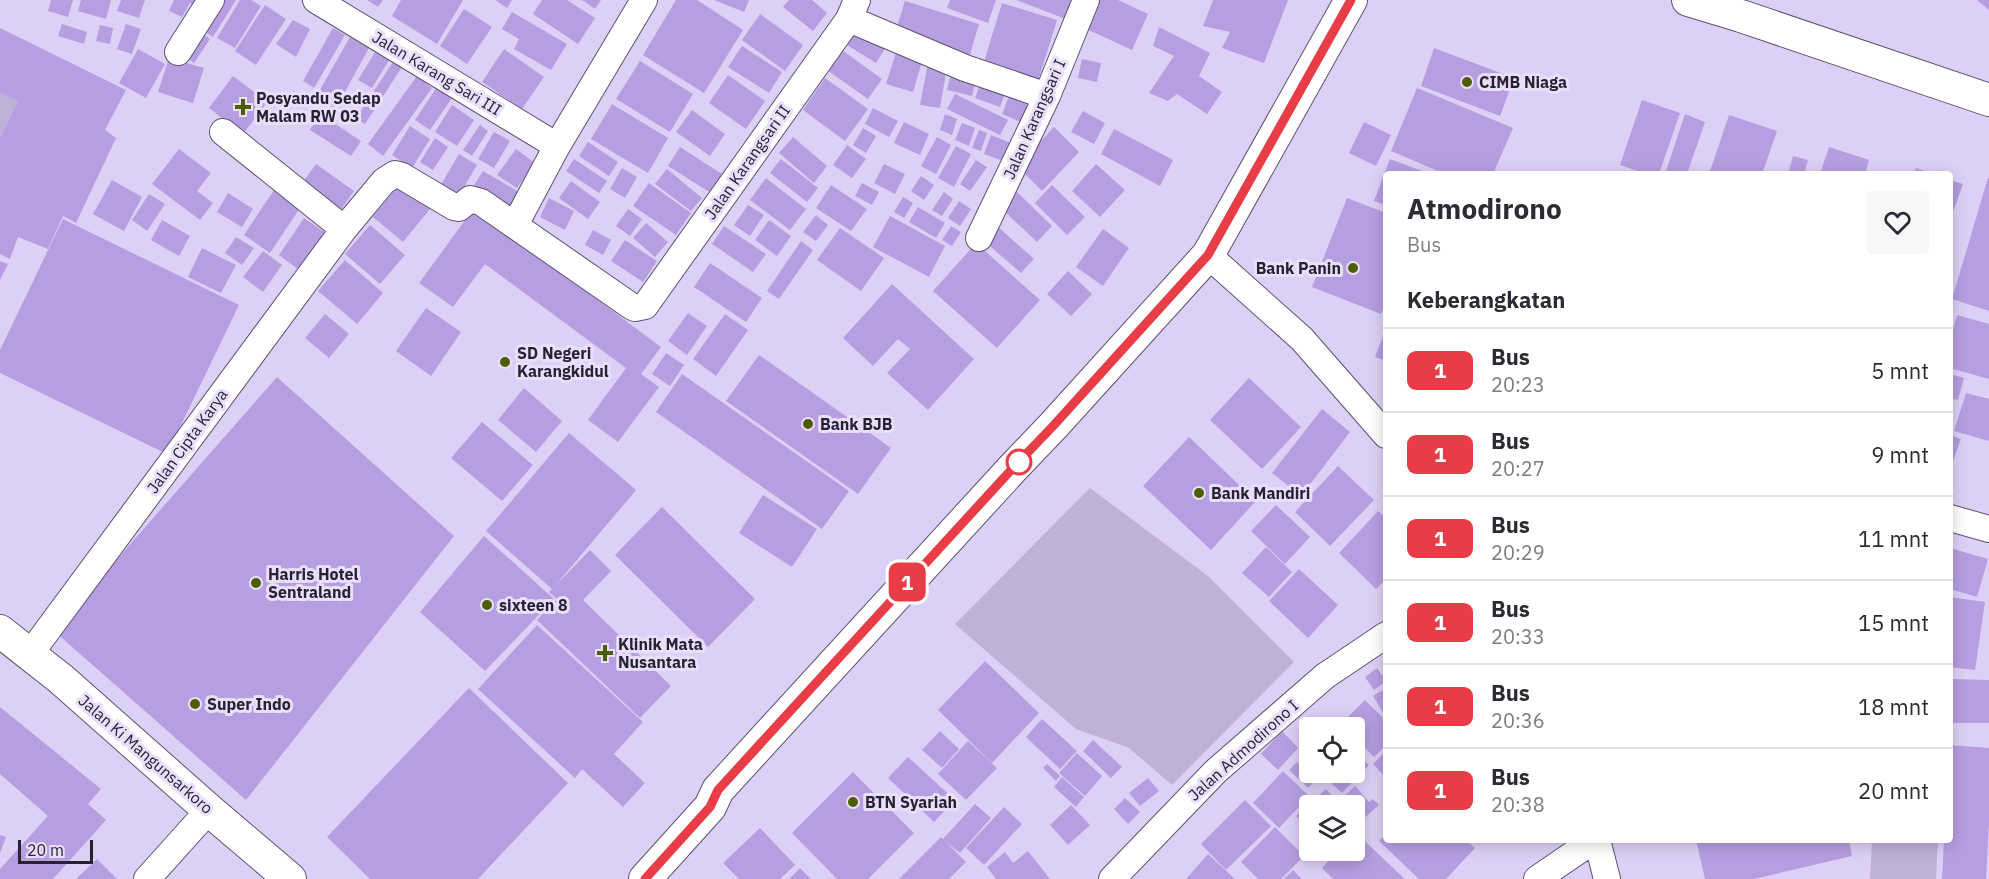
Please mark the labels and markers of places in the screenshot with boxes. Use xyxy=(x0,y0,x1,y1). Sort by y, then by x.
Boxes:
place label: CIMB Niaga xyxy=(1479,72,1567,92)
marker: CIMB Niaga xyxy=(1460,75,1474,89)
place label: Posyandu Sedap Malam RW 03 xyxy=(256,88,381,126)
marker: Posyandu Sedap Malam RW 03 xyxy=(234,98,252,116)
place label: Bank Panin xyxy=(1256,258,1341,278)
marker: Bank Panin xyxy=(1346,261,1360,275)
place label: SD Negeri Karangkidul xyxy=(517,343,609,381)
marker: SD Negeri Karangkidul xyxy=(498,355,512,369)
place label: Bank BJB xyxy=(820,414,893,434)
marker: Bank BJB xyxy=(801,417,815,431)
unlabelled marker xyxy=(1006,449,1032,475)
place label: Bank Mandiri xyxy=(1211,483,1310,503)
marker: Bank Mandiri xyxy=(1192,486,1206,500)
place label: Harris Hotel Sentraland xyxy=(268,564,359,602)
marker: Harris Hotel Sentraland xyxy=(249,576,263,590)
place label: sixteen 8 xyxy=(499,595,568,615)
marker: sixteen 8 xyxy=(480,598,494,612)
place label: Klinik Mata Nusantara xyxy=(618,634,703,672)
marker: Klinik Mata Nusantara xyxy=(596,644,614,662)
place label: Super Indo xyxy=(207,694,291,714)
marker: Super Indo xyxy=(188,697,202,711)
place label: BTN Syariah xyxy=(865,792,957,812)
marker: BTN Syariah xyxy=(846,795,860,809)

